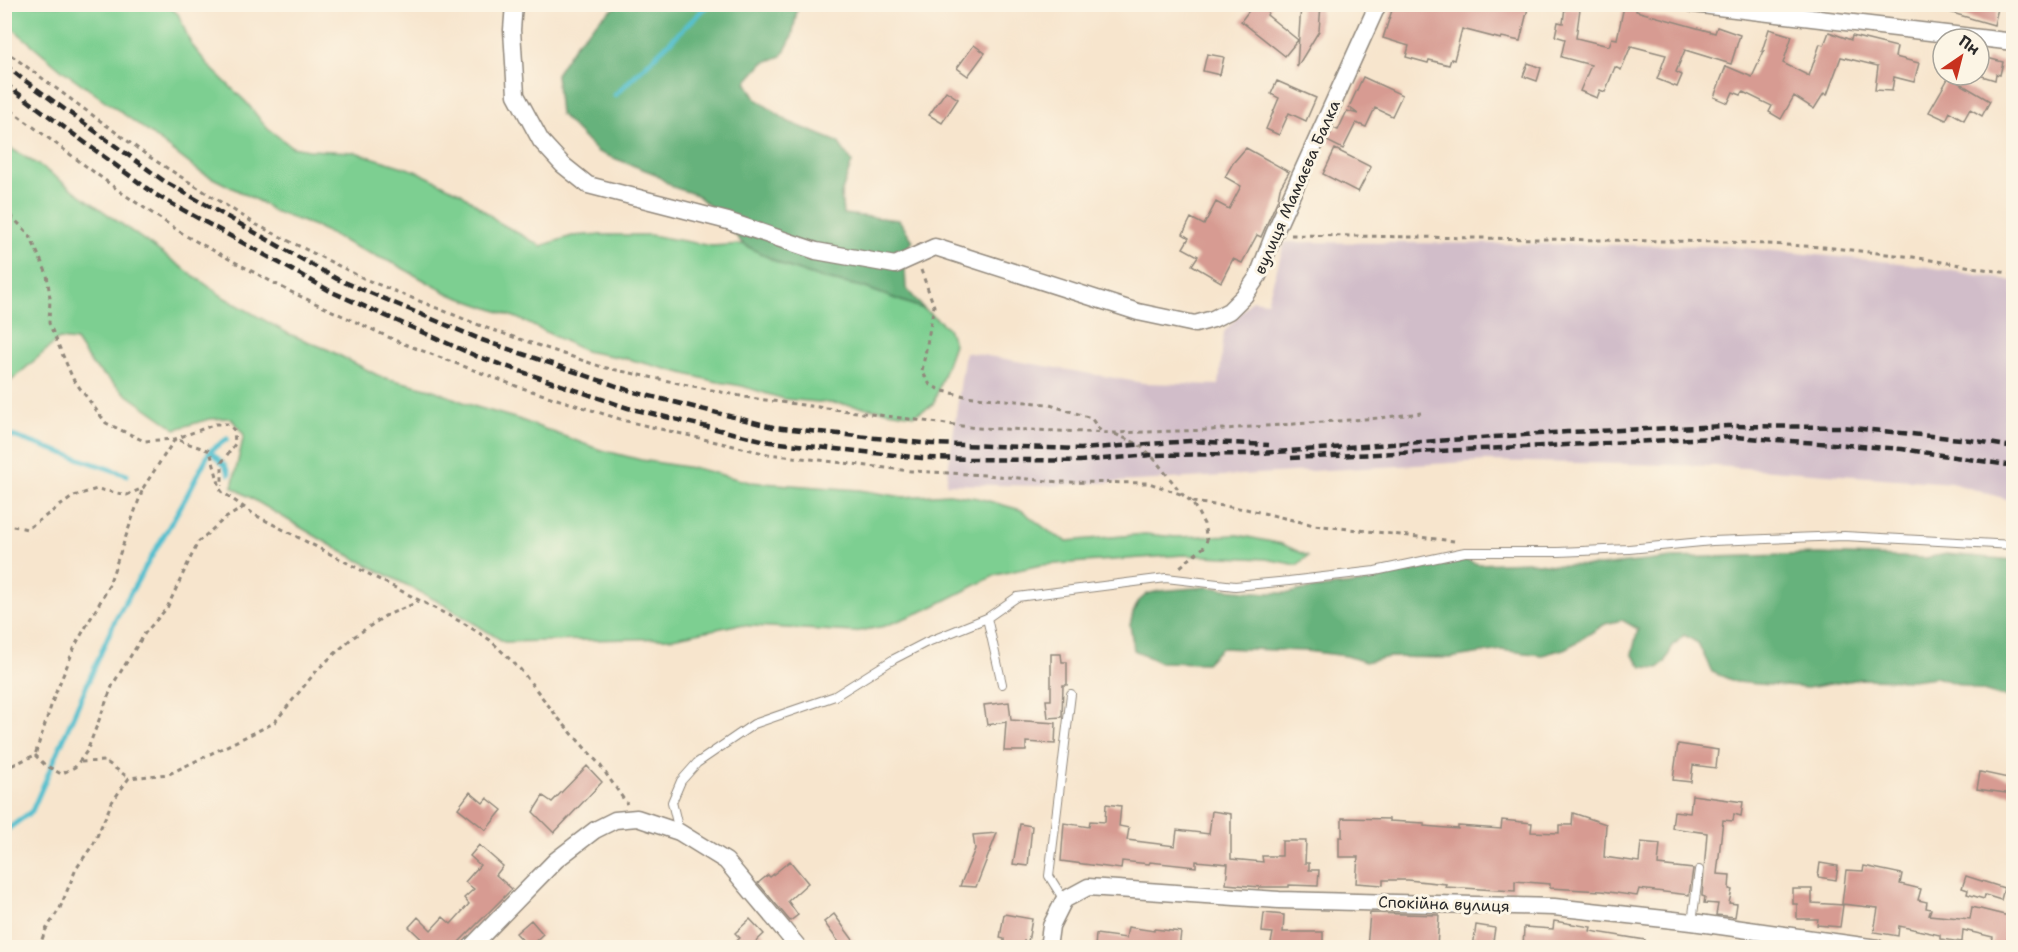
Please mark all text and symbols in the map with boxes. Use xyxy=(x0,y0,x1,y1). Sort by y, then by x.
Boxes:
north arrow xyxy=(1931,27,1991,87)
text: Пн xyxy=(1955,30,1984,60)
street label: вулиця Мамаєва Балка xyxy=(1249,97,1345,277)
street label: Спокійна вулиця xyxy=(1378,891,1510,917)

